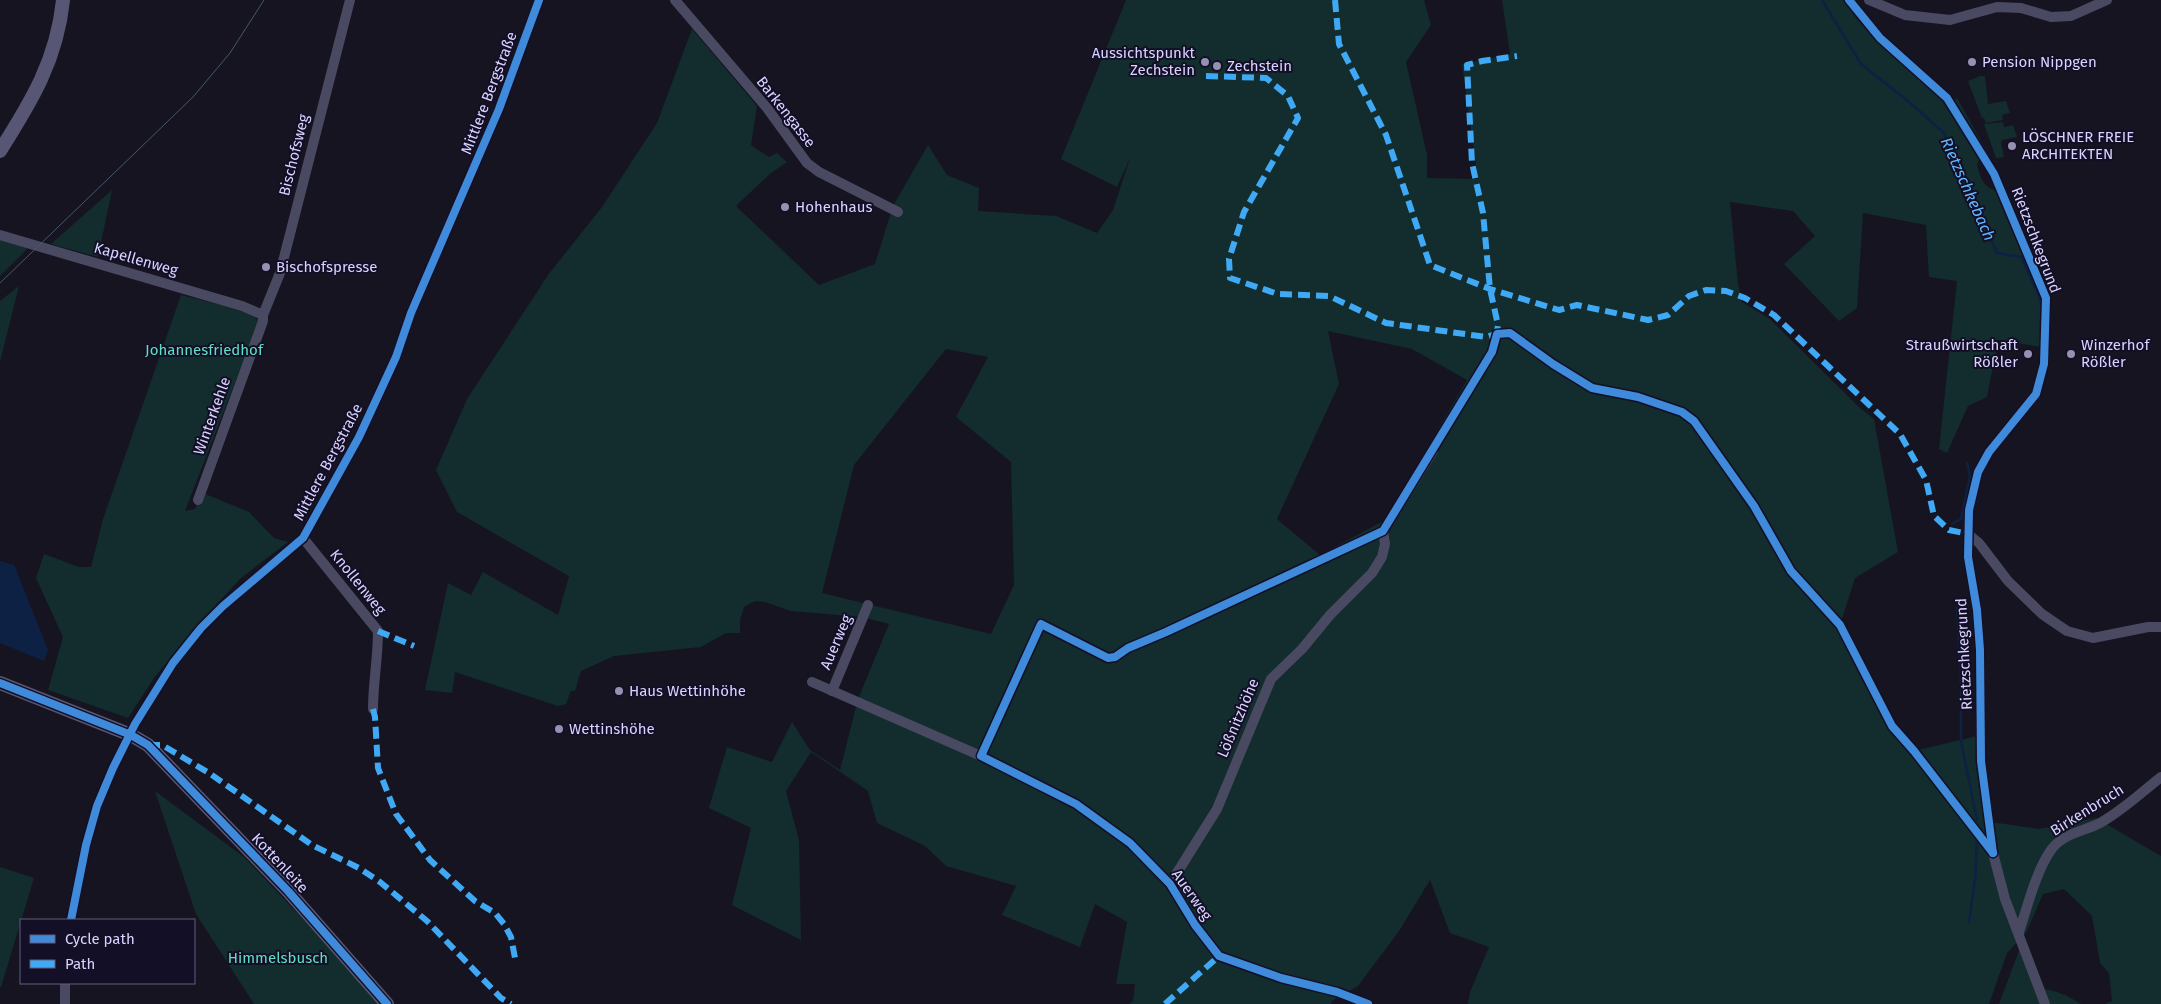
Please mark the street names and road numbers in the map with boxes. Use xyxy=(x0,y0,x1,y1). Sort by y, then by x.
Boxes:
street label: Mittlere Bergstraße xyxy=(457,29,521,157)
street label: Barkengasse xyxy=(753,73,819,151)
street label: Bischofsweg xyxy=(275,112,313,198)
street label: Rietzschkegrund xyxy=(2008,184,2064,296)
street label: Kapellenweg xyxy=(92,238,180,280)
street label: Winterkehle xyxy=(190,375,234,457)
street label: Mittlere Bergstraße xyxy=(290,400,366,524)
street label: Knollenweg xyxy=(326,546,390,618)
street label: Rietzschkegrund xyxy=(1952,598,1976,710)
street label: Auerweg xyxy=(816,612,856,672)
street label: Lößnitzhöhe xyxy=(1213,676,1263,760)
street label: Birkenbruch xyxy=(2047,780,2127,840)
street label: Kottenleite xyxy=(248,829,312,897)
street label: Auerweg xyxy=(1168,866,1216,924)

